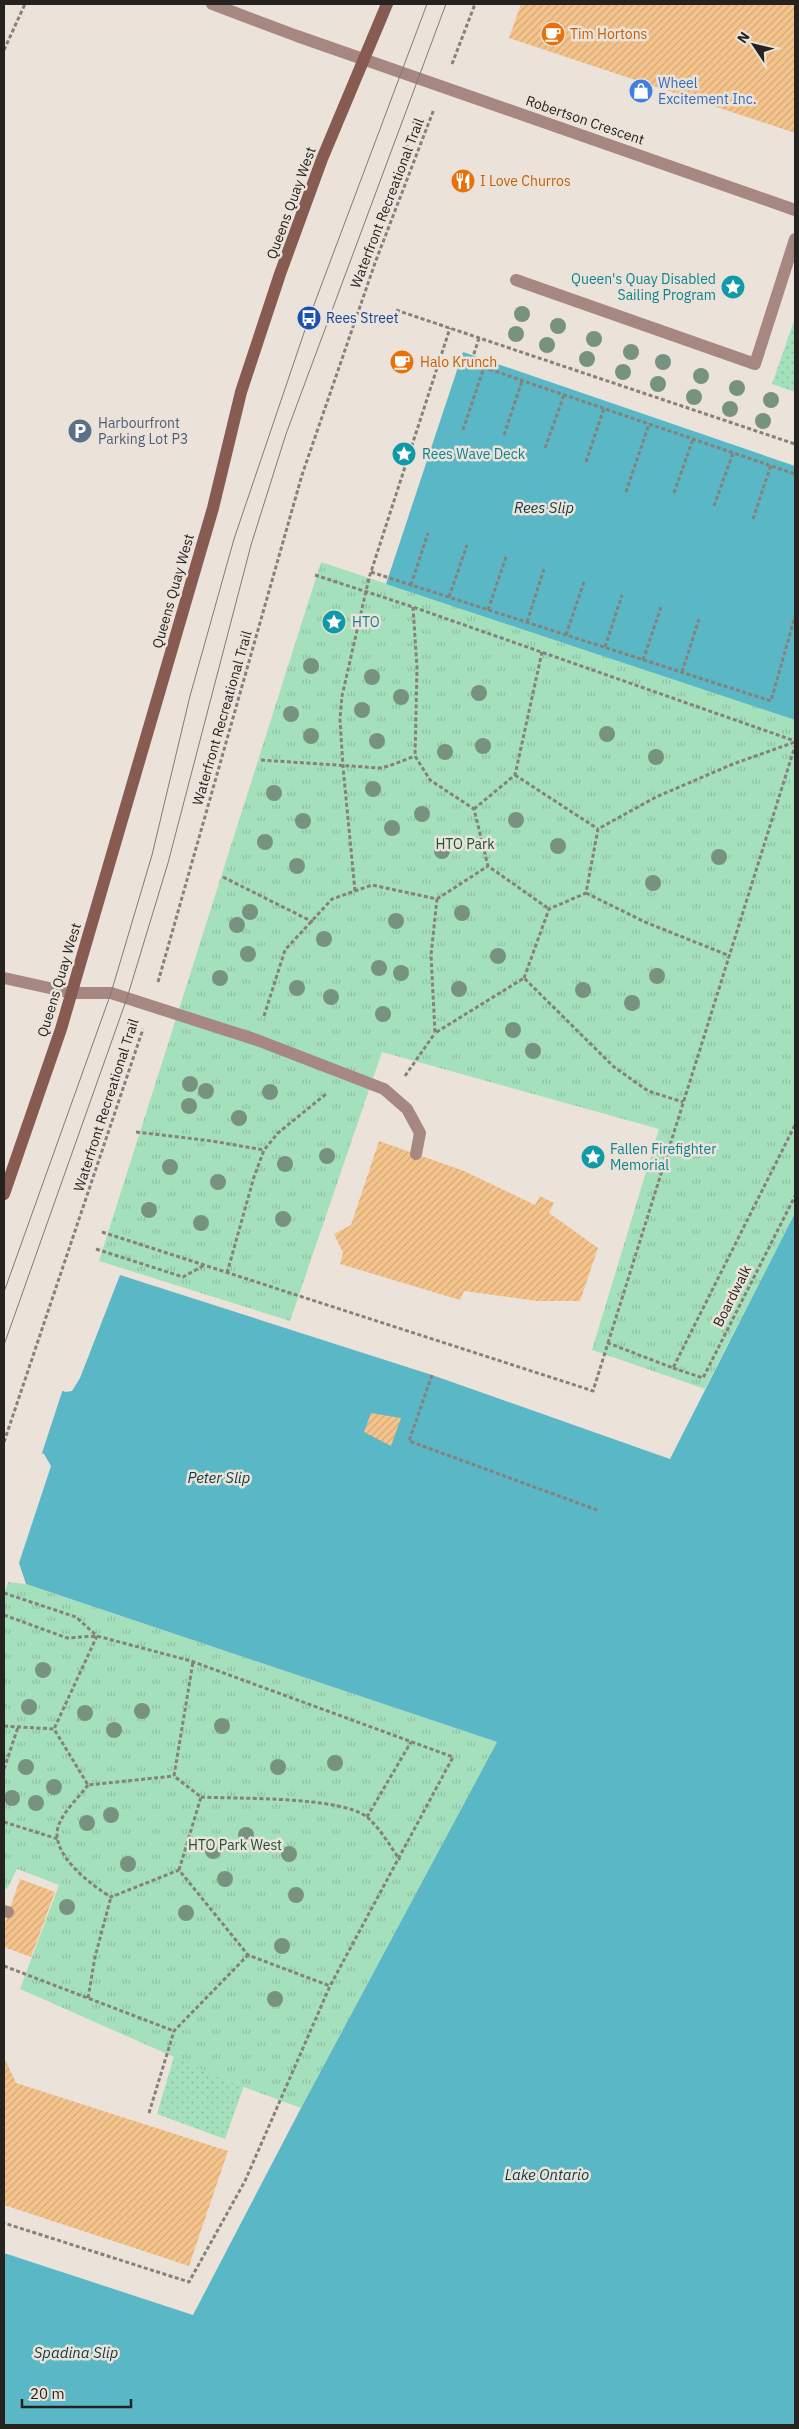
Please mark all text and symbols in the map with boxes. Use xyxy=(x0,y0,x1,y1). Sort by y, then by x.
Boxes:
north arrow xyxy=(729,20,779,70)
cafe icon: Tim Hortons xyxy=(540,21,566,47)
place label: Tim Hortons xyxy=(570,25,648,43)
text: N xyxy=(733,28,754,47)
place label: Wheel Excitement Inc. xyxy=(658,74,757,108)
shop icon: Wheel Excitement Inc. xyxy=(628,78,654,104)
street label: Robertson Crescent xyxy=(523,91,647,149)
street label: Waterfront Recreational Trail xyxy=(346,115,428,291)
street label: Queens Quay West xyxy=(262,144,320,262)
restaurant icon: I Love Churros xyxy=(450,168,476,194)
place label: I Love Churros xyxy=(480,172,571,190)
place label: Queen's Quay Disabled Sailing Program xyxy=(571,270,716,304)
place icon: Queen's Quay Disabled Sailing Program xyxy=(720,274,746,300)
bus stop icon: Rees Street xyxy=(296,305,322,331)
place label: Rees Street xyxy=(326,309,399,327)
cafe icon: Halo Krunch xyxy=(389,349,415,375)
place label: Halo Krunch xyxy=(420,353,497,371)
place label: Harbourfront Parking Lot P3 xyxy=(98,414,188,448)
parking icon: Harbourfront Parking Lot P3 xyxy=(67,418,93,444)
place icon: Rees Wave Deck xyxy=(391,441,417,467)
place label: Rees Wave Deck xyxy=(422,445,526,463)
water label: Rees Slip xyxy=(514,498,574,517)
street label: Queens Quay West xyxy=(148,532,198,650)
place icon: HTO xyxy=(321,609,347,635)
place label: HTO xyxy=(352,613,380,631)
street label: Waterfront Recreational Trail xyxy=(188,628,256,807)
park label: HTO Park xyxy=(435,835,495,853)
street label: Queens Quay West xyxy=(33,921,85,1039)
street label: Waterfront Recreational Trail xyxy=(69,1016,143,1194)
place label: Fallen Firefighter Memorial xyxy=(610,1140,716,1174)
place icon: Fallen Firefighter Memorial xyxy=(580,1144,606,1170)
street label: Boardwalk xyxy=(709,1262,755,1330)
water label: Peter Slip xyxy=(188,1468,250,1487)
park label: HTO Park West xyxy=(188,1836,282,1854)
water label: Lake Ontario xyxy=(505,2165,589,2184)
water label: Spadina Slip xyxy=(34,2343,118,2362)
scale bar xyxy=(22,2376,131,2408)
text: 20 m xyxy=(30,2384,65,2403)

